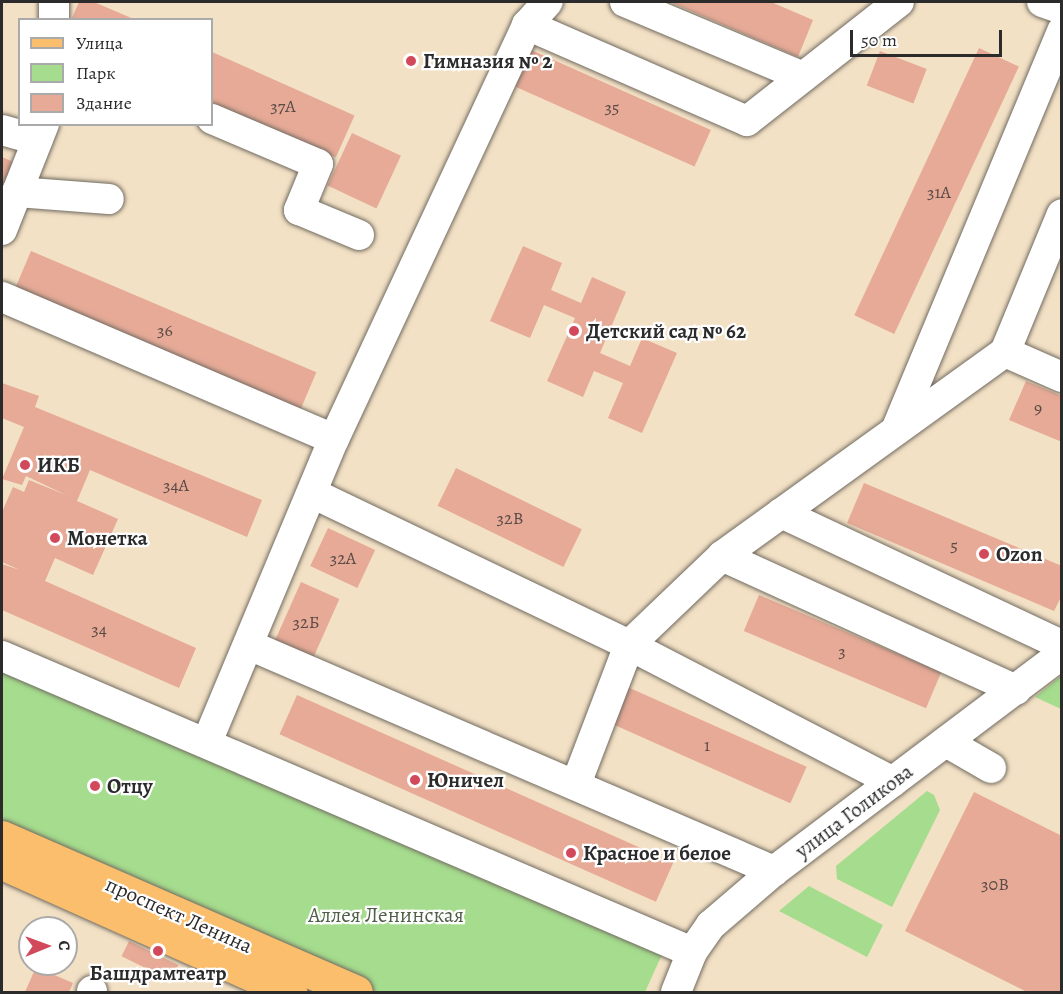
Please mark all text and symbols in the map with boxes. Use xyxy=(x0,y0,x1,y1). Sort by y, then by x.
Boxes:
legend xyxy=(18,18,213,126)
scale bar xyxy=(853,18,1004,56)
text: 50 m xyxy=(861,28,897,52)
text: Улица xyxy=(76,31,123,55)
place label: Гимназия № 2 xyxy=(423,48,553,74)
marker: Гимназия № 2 xyxy=(404,54,418,68)
text: Парк xyxy=(76,61,116,85)
text: Здание xyxy=(76,91,132,115)
house number: 37А xyxy=(270,95,296,117)
house number: 35 xyxy=(604,96,620,118)
house number: 31А xyxy=(927,181,951,203)
place label: Детский сад № 62 xyxy=(586,318,746,344)
house number: 36 xyxy=(157,319,173,341)
marker: Детский сад № 62 xyxy=(567,324,581,338)
house number: 9 xyxy=(1034,397,1042,419)
place label: ИКБ xyxy=(37,452,80,478)
marker: ИКБ xyxy=(18,458,32,472)
house number: 34А xyxy=(163,474,189,496)
house number: 32В xyxy=(497,507,523,529)
place label: Монетка xyxy=(67,525,148,551)
marker: Монетка xyxy=(48,531,62,545)
house number: 5 xyxy=(950,534,958,556)
place label: Ozon xyxy=(996,541,1042,567)
house number: 32А xyxy=(330,547,356,569)
marker: Ozon xyxy=(977,547,991,561)
house number: 32Б xyxy=(293,611,319,633)
house number: 34 xyxy=(91,618,107,640)
house number: 3 xyxy=(838,640,846,662)
house number: 1 xyxy=(704,734,710,756)
street label: улица Голикова xyxy=(790,759,918,863)
place label: Юничел xyxy=(427,767,504,793)
place label: Отцу xyxy=(107,773,153,799)
marker: Юничел xyxy=(408,773,422,787)
marker: Отцу xyxy=(88,779,102,793)
place label: Красное и белое xyxy=(583,840,731,866)
marker: Красное и белое xyxy=(564,846,578,860)
street label: проспект Ленина xyxy=(102,871,256,959)
house number: 30В xyxy=(981,873,1009,895)
park label: Аллея Ленинская xyxy=(308,902,464,928)
north arrow xyxy=(18,916,78,976)
text: С xyxy=(53,941,75,951)
marker: Башдрамтеатр xyxy=(151,944,165,958)
place label: Башдрамтеатр xyxy=(90,960,226,986)

